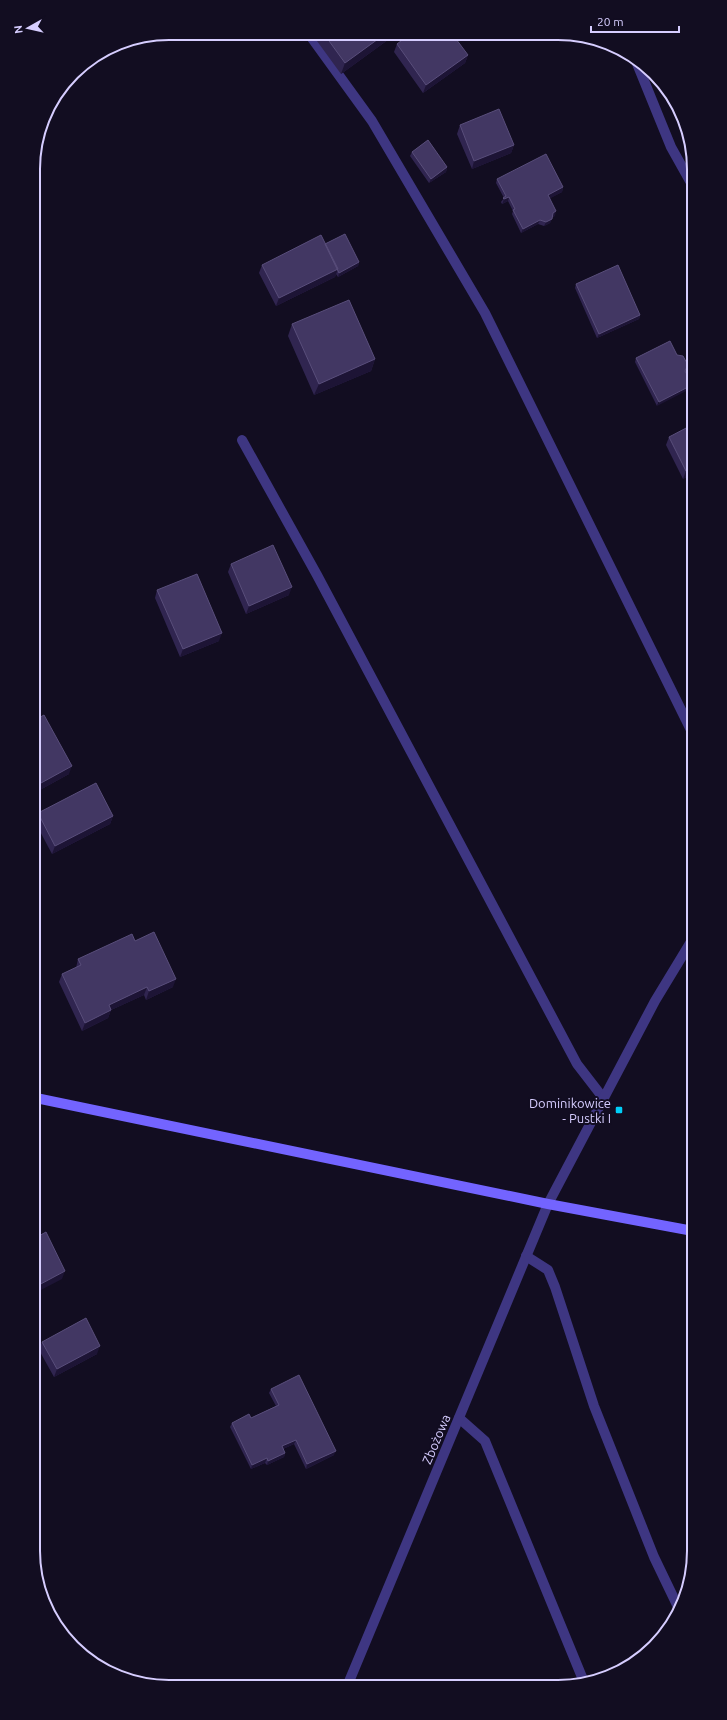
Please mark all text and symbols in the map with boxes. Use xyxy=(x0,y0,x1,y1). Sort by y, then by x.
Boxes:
north arrow xyxy=(8,8,48,48)
scale bar xyxy=(591,8,679,34)
text: 20 m xyxy=(597,15,624,28)
text: N xyxy=(12,24,25,34)
place label: Dominikowice - Pustki I xyxy=(529,1096,611,1125)
marker: Dominikowice - Pustki I xyxy=(614,1105,624,1115)
street label: Zbożowa xyxy=(419,1412,453,1466)

